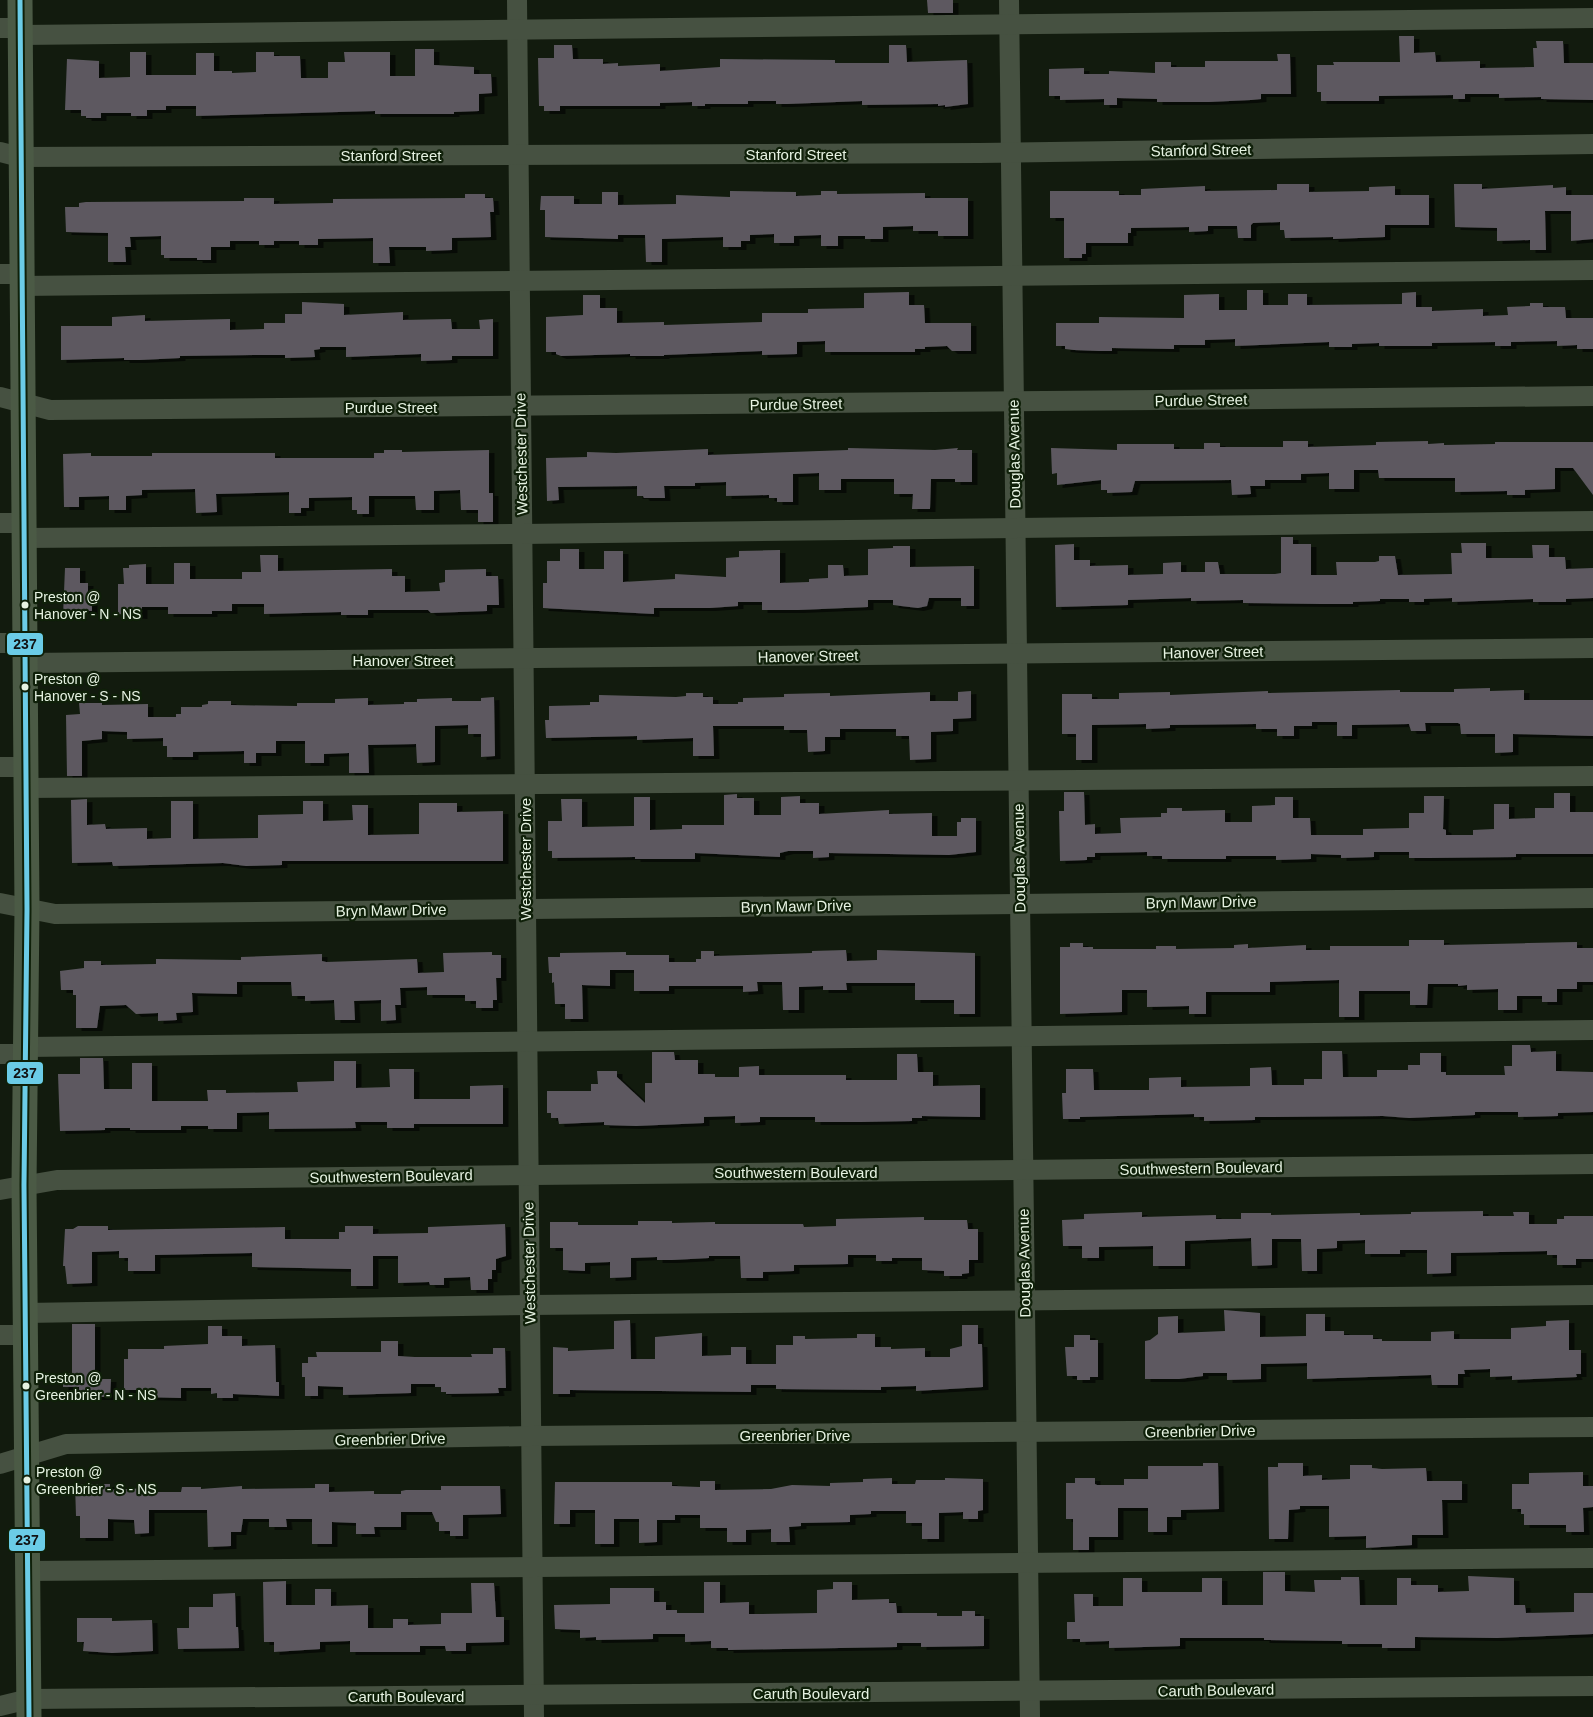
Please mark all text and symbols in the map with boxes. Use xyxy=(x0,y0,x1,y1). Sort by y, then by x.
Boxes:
street label: Stanford Street xyxy=(1150,141,1252,159)
street label: Stanford Street xyxy=(746,146,847,163)
street label: Stanford Street xyxy=(341,147,442,164)
street label: Purdue Street xyxy=(1155,391,1248,409)
street label: Westchester Drive xyxy=(511,393,531,515)
street label: Purdue Street xyxy=(750,395,843,413)
street label: Purdue Street xyxy=(345,399,438,416)
street label: Douglas Avenue xyxy=(1005,399,1023,509)
place label: Preston @ Hanover - N - NS xyxy=(34,589,141,622)
marker: Preston @ Hanover - N - NS xyxy=(20,600,30,610)
line badge: 237 xyxy=(6,632,44,656)
text: 237 xyxy=(13,636,37,652)
street label: Hanover Street xyxy=(1162,643,1264,661)
street label: Hanover Street xyxy=(757,647,859,665)
street label: Hanover Street xyxy=(353,652,454,669)
place label: Preston @ Hanover - S - NS xyxy=(34,671,141,704)
marker: Preston @ Hanover - S - NS xyxy=(20,682,30,692)
street label: Westchester Drive xyxy=(517,798,534,920)
street label: Douglas Avenue xyxy=(1010,803,1028,913)
street label: Bryn Mawr Drive xyxy=(1145,893,1257,911)
street label: Bryn Mawr Drive xyxy=(740,897,852,915)
street label: Bryn Mawr Drive xyxy=(335,901,447,919)
line badge: 237 xyxy=(6,1061,44,1085)
text: 237 xyxy=(13,1065,37,1081)
street label: Southwestern Boulevard xyxy=(1119,1158,1283,1178)
street label: Southwestern Boulevard xyxy=(714,1164,878,1181)
street label: Southwestern Boulevard xyxy=(309,1166,473,1186)
street label: Westchester Drive xyxy=(519,1202,539,1324)
street label: Douglas Avenue xyxy=(1015,1208,1033,1318)
place label: Preston @ Greenbrier - N - NS xyxy=(35,1370,156,1403)
marker: Preston @ Greenbrier - N - NS xyxy=(21,1381,31,1391)
street label: Greenbrier Drive xyxy=(1144,1422,1256,1440)
street label: Greenbrier Drive xyxy=(740,1427,850,1444)
street label: Greenbrier Drive xyxy=(334,1430,446,1448)
place label: Preston @ Greenbrier - S - NS xyxy=(36,1464,157,1497)
marker: Preston @ Greenbrier - S - NS xyxy=(22,1475,32,1485)
line badge: 237 xyxy=(8,1528,46,1552)
text: 237 xyxy=(15,1532,39,1548)
street label: Caruth Boulevard xyxy=(1157,1680,1275,1700)
street label: Caruth Boulevard xyxy=(753,1685,869,1702)
street label: Caruth Boulevard xyxy=(348,1688,464,1705)

